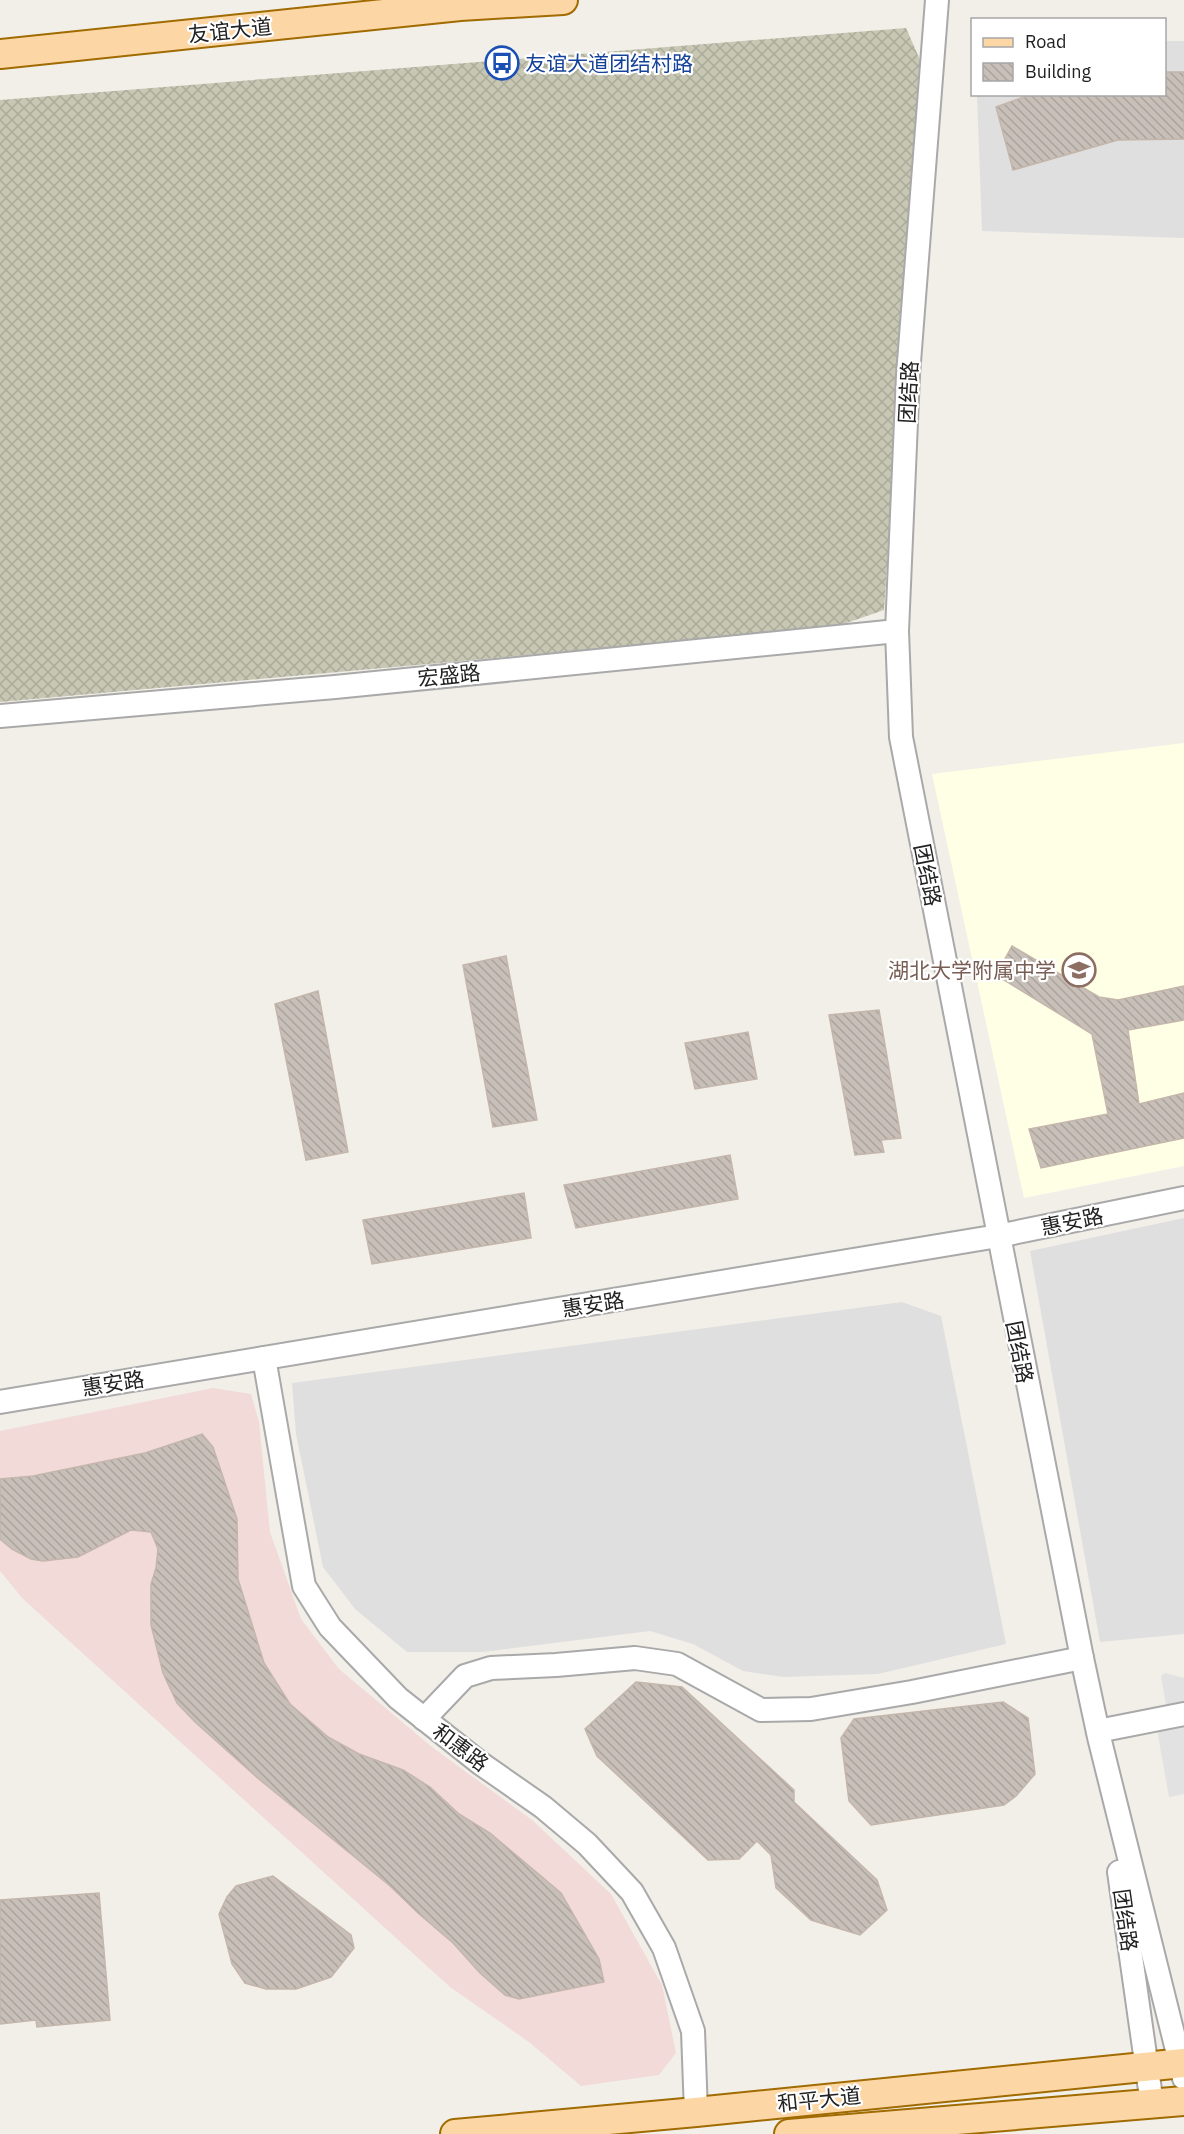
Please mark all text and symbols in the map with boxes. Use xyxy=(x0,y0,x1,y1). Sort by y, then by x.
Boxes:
street label: 友谊大道 xyxy=(187,12,273,48)
legend xyxy=(971,18,1166,96)
text: Road xyxy=(1025,30,1066,53)
bus stop icon: 友谊大道团结村路 xyxy=(484,45,520,81)
place label: 友谊大道团结村路 xyxy=(525,49,693,77)
text: Building xyxy=(1025,60,1092,83)
street label: 团结路 xyxy=(892,360,924,424)
street label: 宏盛路 xyxy=(416,658,482,692)
street label: 团结路 xyxy=(908,841,948,909)
school or university icon: 湖北大学附属中学 xyxy=(1061,952,1097,988)
place label: 湖北大学附属中学 xyxy=(888,956,1056,984)
street label: 惠安路 xyxy=(1038,1201,1106,1241)
street label: 惠安路 xyxy=(560,1285,626,1323)
street label: 团结路 xyxy=(1000,1318,1040,1386)
street label: 惠安路 xyxy=(80,1364,146,1402)
street label: 和惠路 xyxy=(427,1717,495,1777)
street label: 团结路 xyxy=(1108,1887,1144,1953)
street label: 和平大道 xyxy=(776,2081,862,2117)

